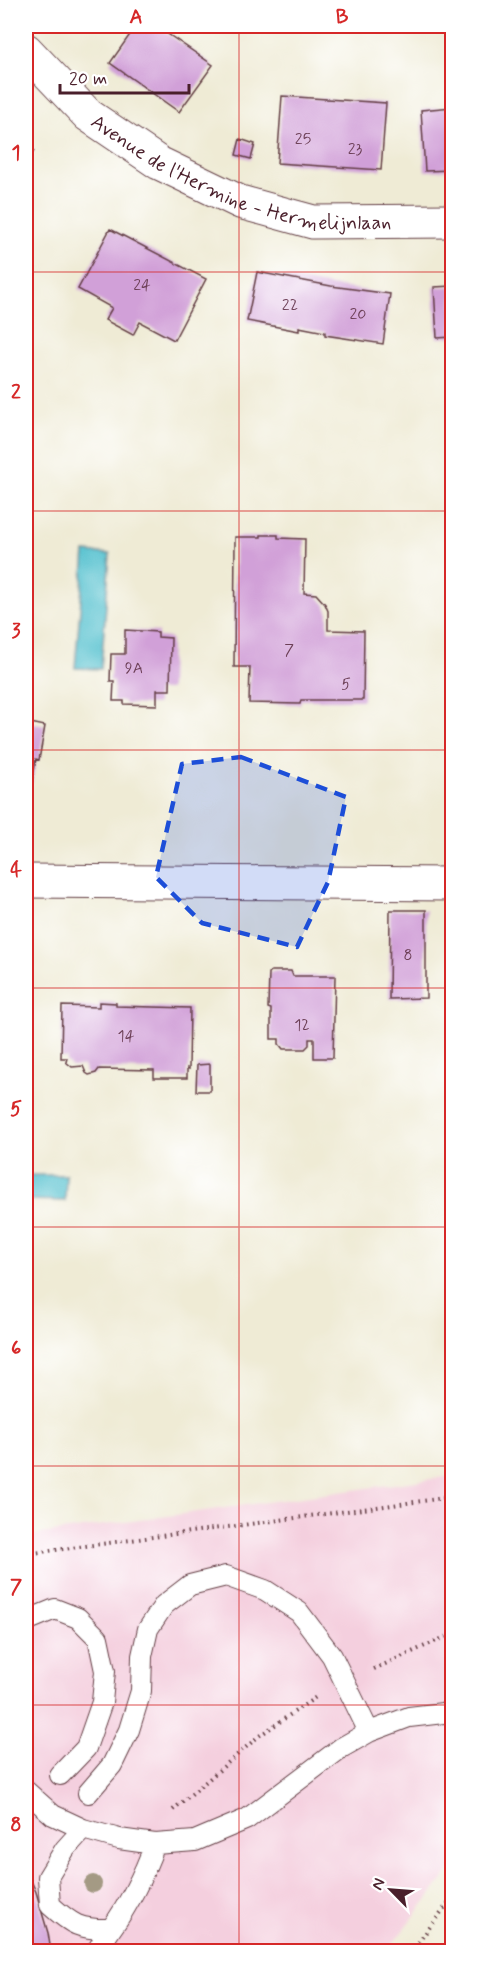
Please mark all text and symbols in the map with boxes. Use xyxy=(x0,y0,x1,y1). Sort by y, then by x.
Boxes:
text: A xyxy=(129,4,143,31)
text: B xyxy=(336,4,349,31)
scale bar xyxy=(60,57,189,95)
text: 20 m xyxy=(69,67,107,91)
street label: Avenue de l'Hermine - Hermelijnlaan xyxy=(85,109,391,238)
house number: 25 xyxy=(295,129,311,150)
house number: 23 xyxy=(348,139,363,160)
text: 1 xyxy=(12,140,20,167)
house number: 24 xyxy=(133,275,151,296)
house number: 22 xyxy=(282,295,298,316)
house number: 20 xyxy=(350,304,367,325)
text: 2 xyxy=(11,379,21,406)
text: 3 xyxy=(11,618,21,645)
house number: 7 xyxy=(284,640,294,661)
house number: 9A xyxy=(125,658,143,679)
house number: 5 xyxy=(341,674,351,695)
text: 4 xyxy=(10,857,22,884)
house number: 8 xyxy=(403,945,413,966)
house number: 12 xyxy=(294,1015,310,1036)
house number: 14 xyxy=(118,1026,135,1047)
text: 5 xyxy=(10,1096,22,1123)
text: 6 xyxy=(11,1335,21,1362)
text: 7 xyxy=(10,1574,22,1601)
text: 8 xyxy=(10,1812,22,1839)
north arrow xyxy=(361,1860,421,1920)
text: N xyxy=(367,1875,391,1894)

